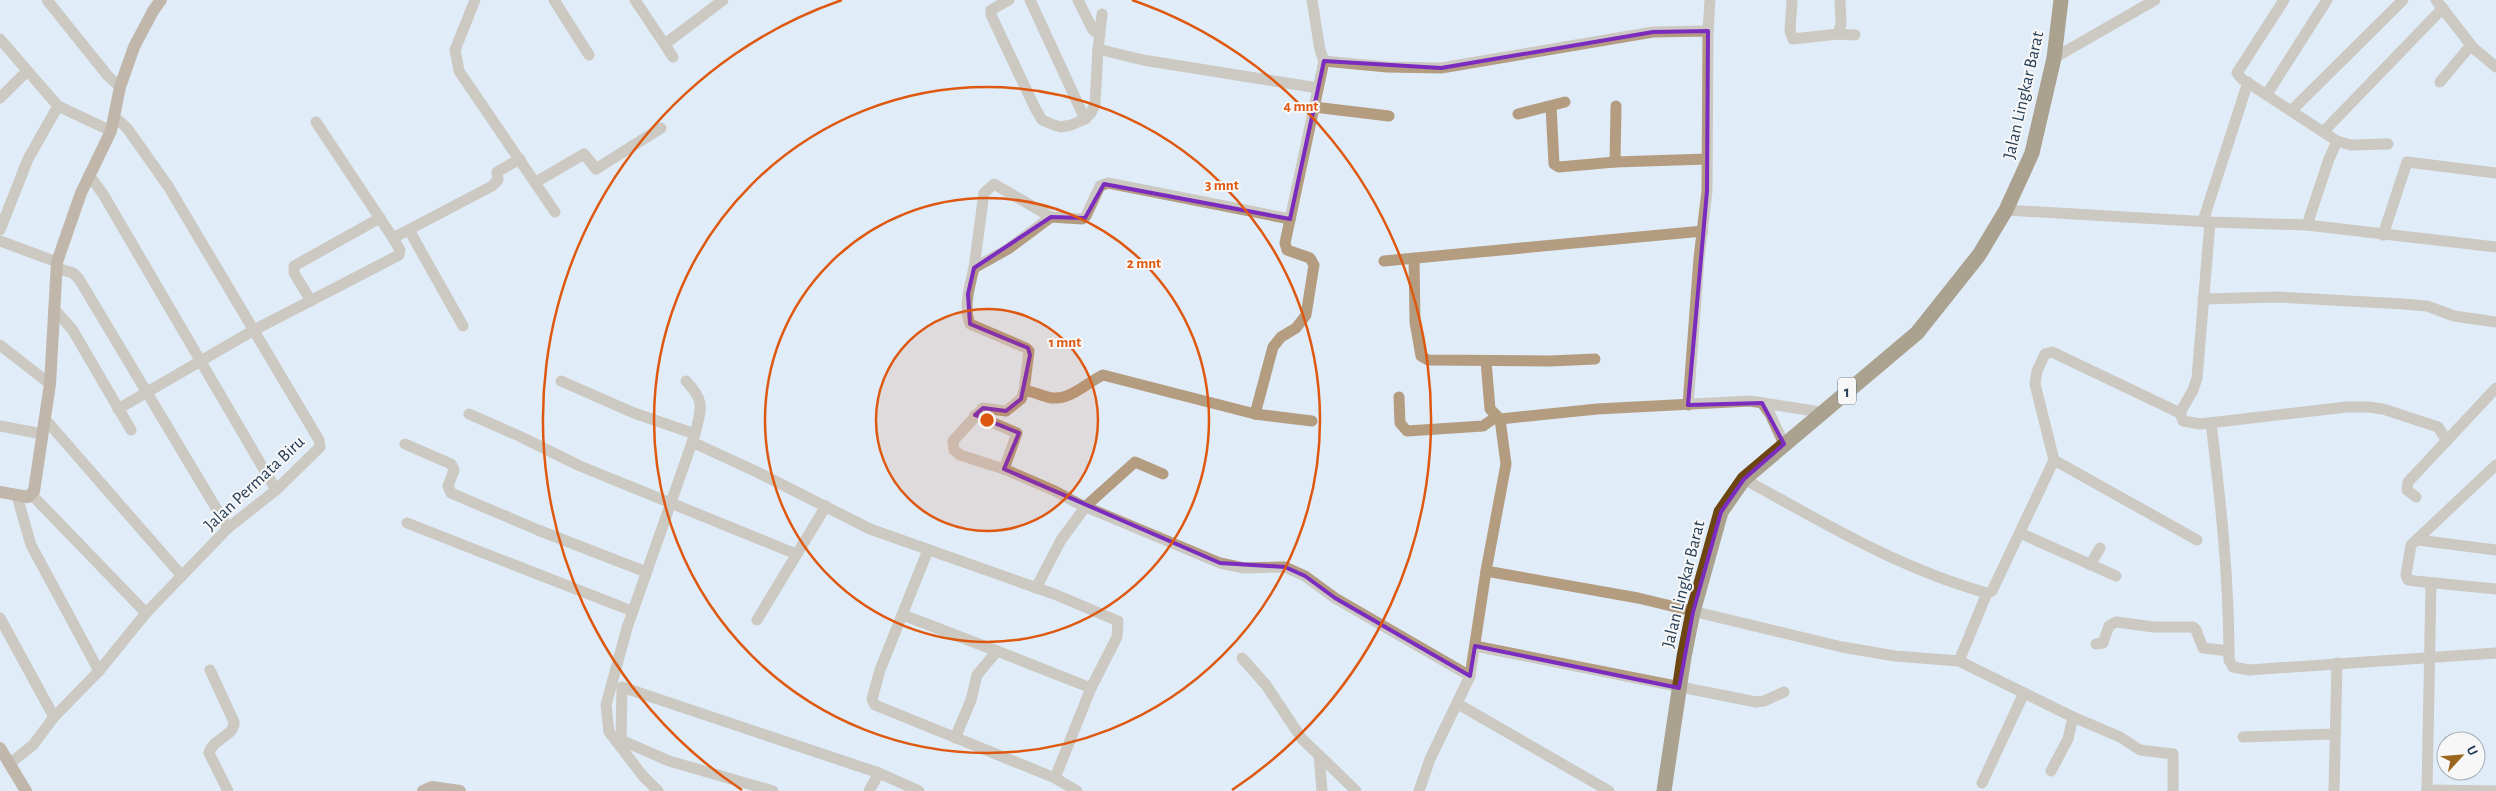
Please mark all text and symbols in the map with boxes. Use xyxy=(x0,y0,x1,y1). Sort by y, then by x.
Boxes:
street label: Jalan Lingkar Barat xyxy=(2001,29,2047,161)
text: 4 mnt xyxy=(1284,99,1318,114)
text: 3 mnt xyxy=(1205,178,1239,193)
text: 2 mnt xyxy=(1127,256,1161,271)
text: 1 mnt xyxy=(1049,335,1081,350)
road number: 1 xyxy=(1838,378,1856,404)
centre of rings xyxy=(978,411,996,429)
street label: Jalan Permata Biru xyxy=(201,433,308,535)
street label: Jalan Lingkar Barat xyxy=(1659,518,1709,650)
north arrow xyxy=(2436,731,2486,781)
text: U xyxy=(2464,744,2480,758)

